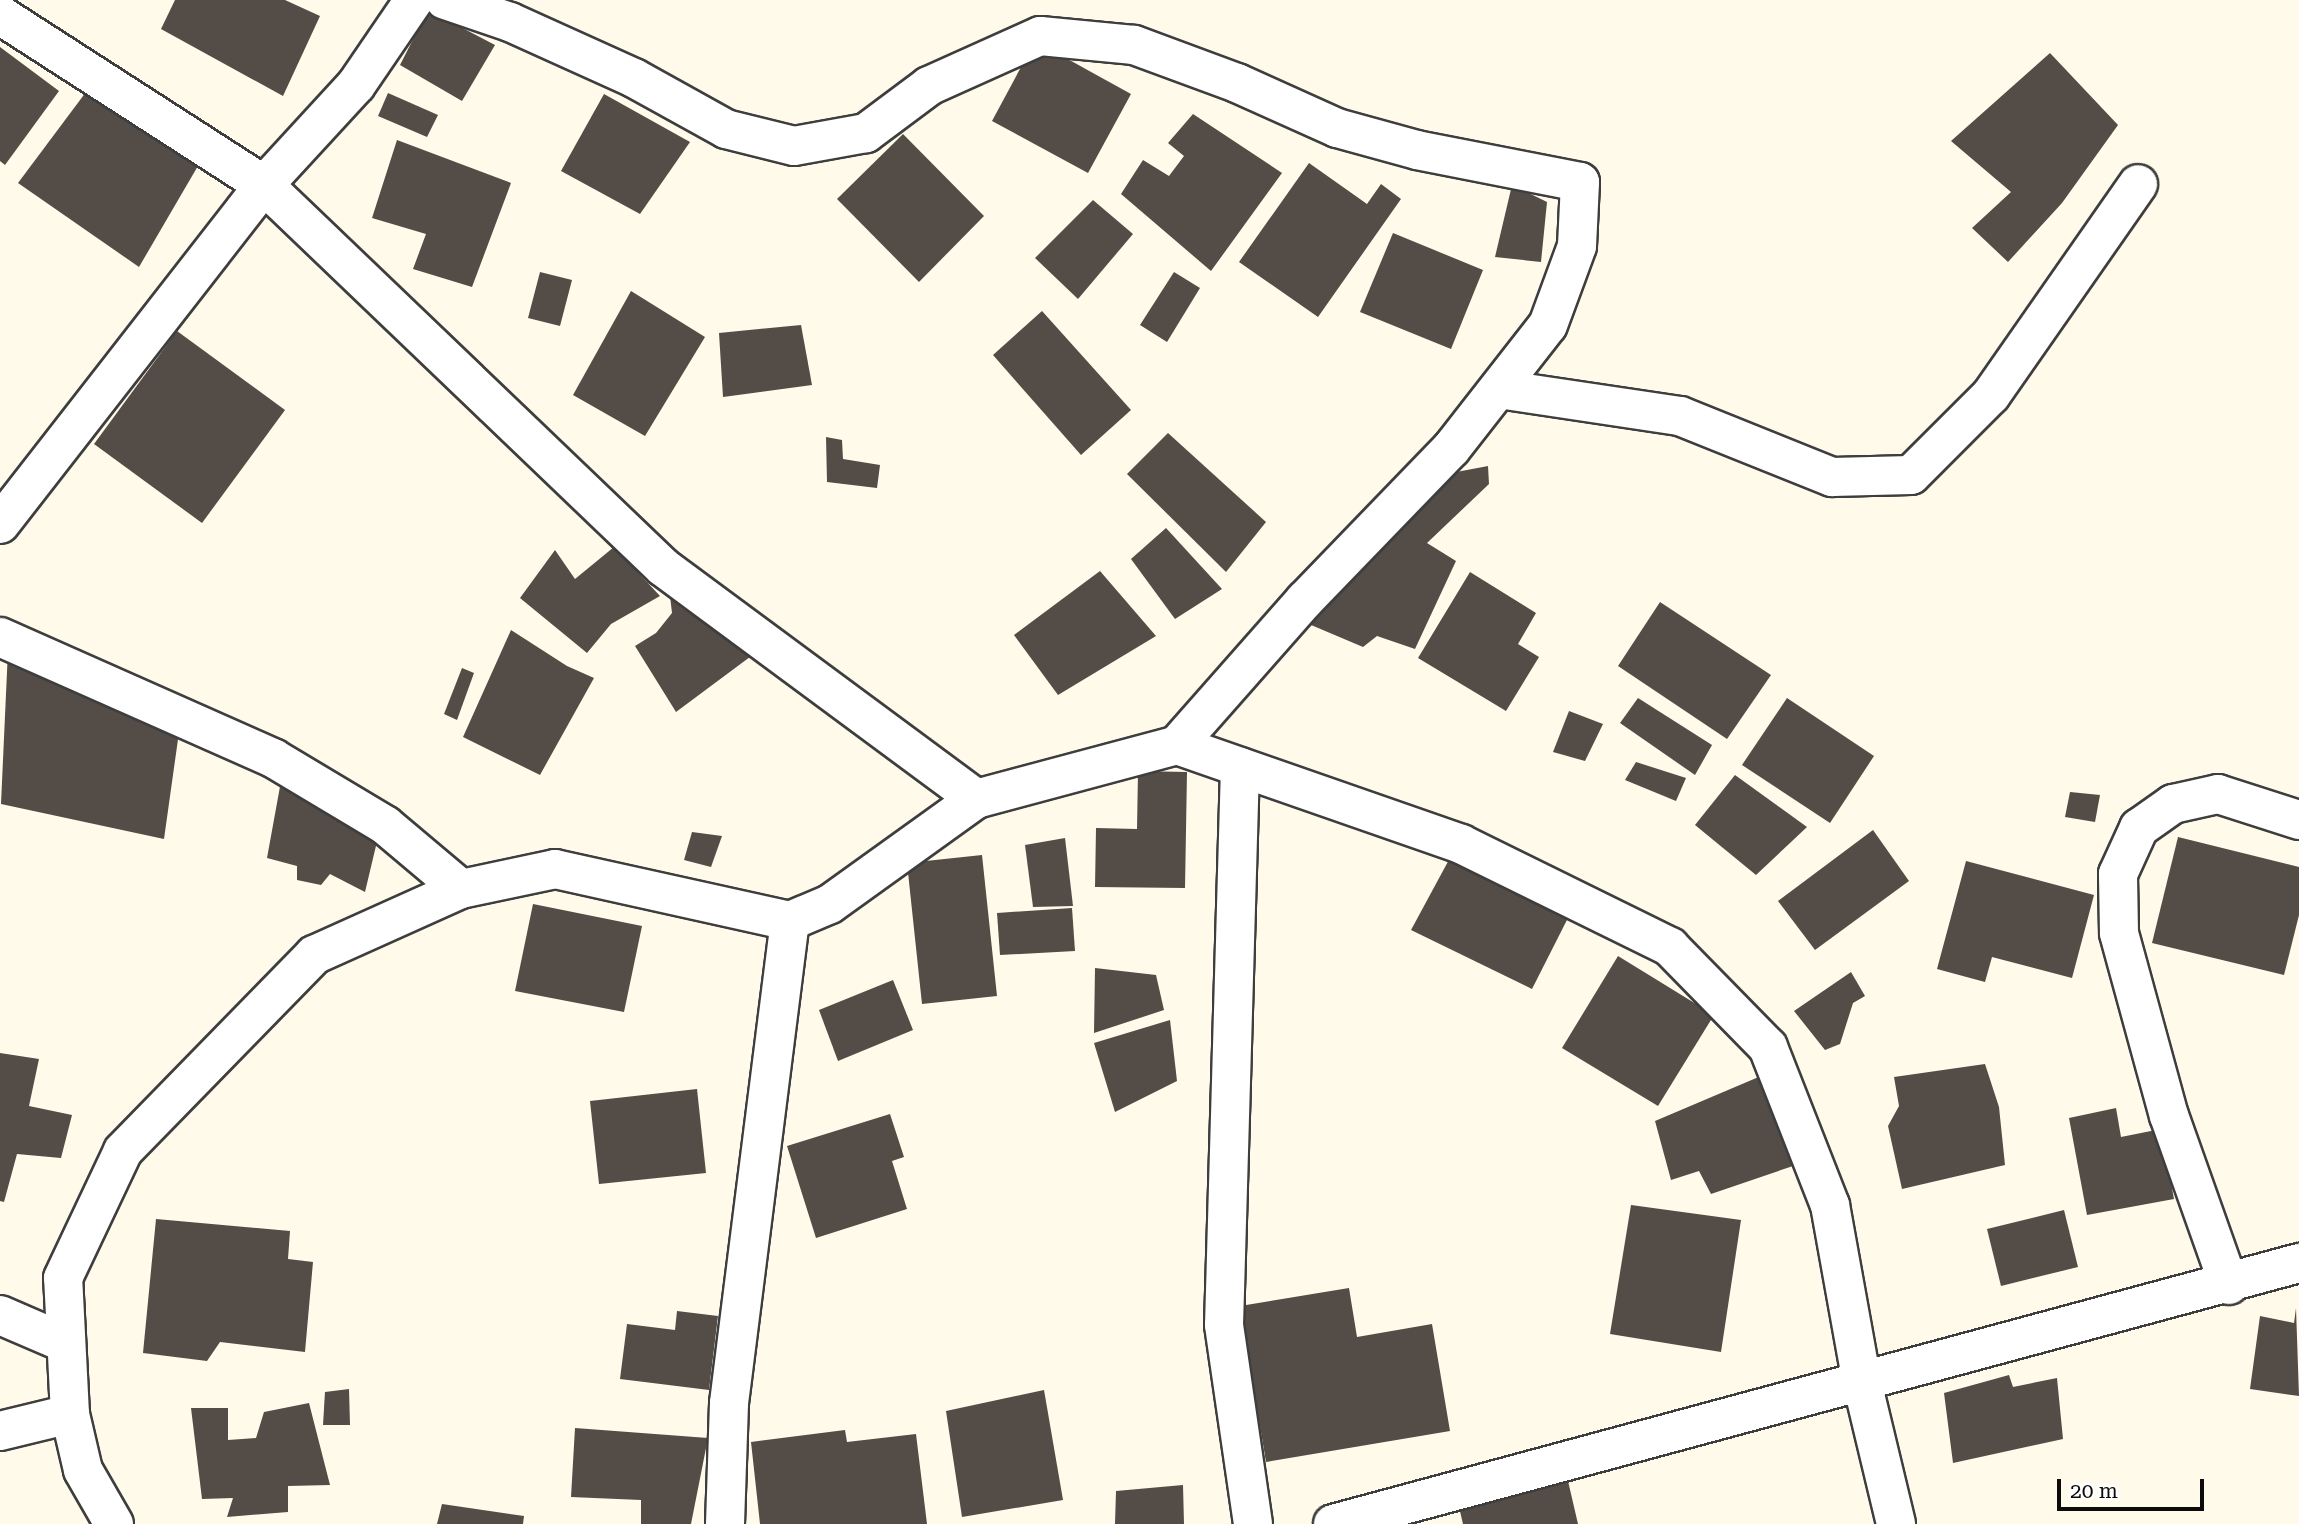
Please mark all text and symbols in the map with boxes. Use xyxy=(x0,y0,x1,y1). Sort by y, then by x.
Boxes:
scale bar xyxy=(2061,1464,2208,1508)
text: 20 m xyxy=(2070,1479,2118,1503)

